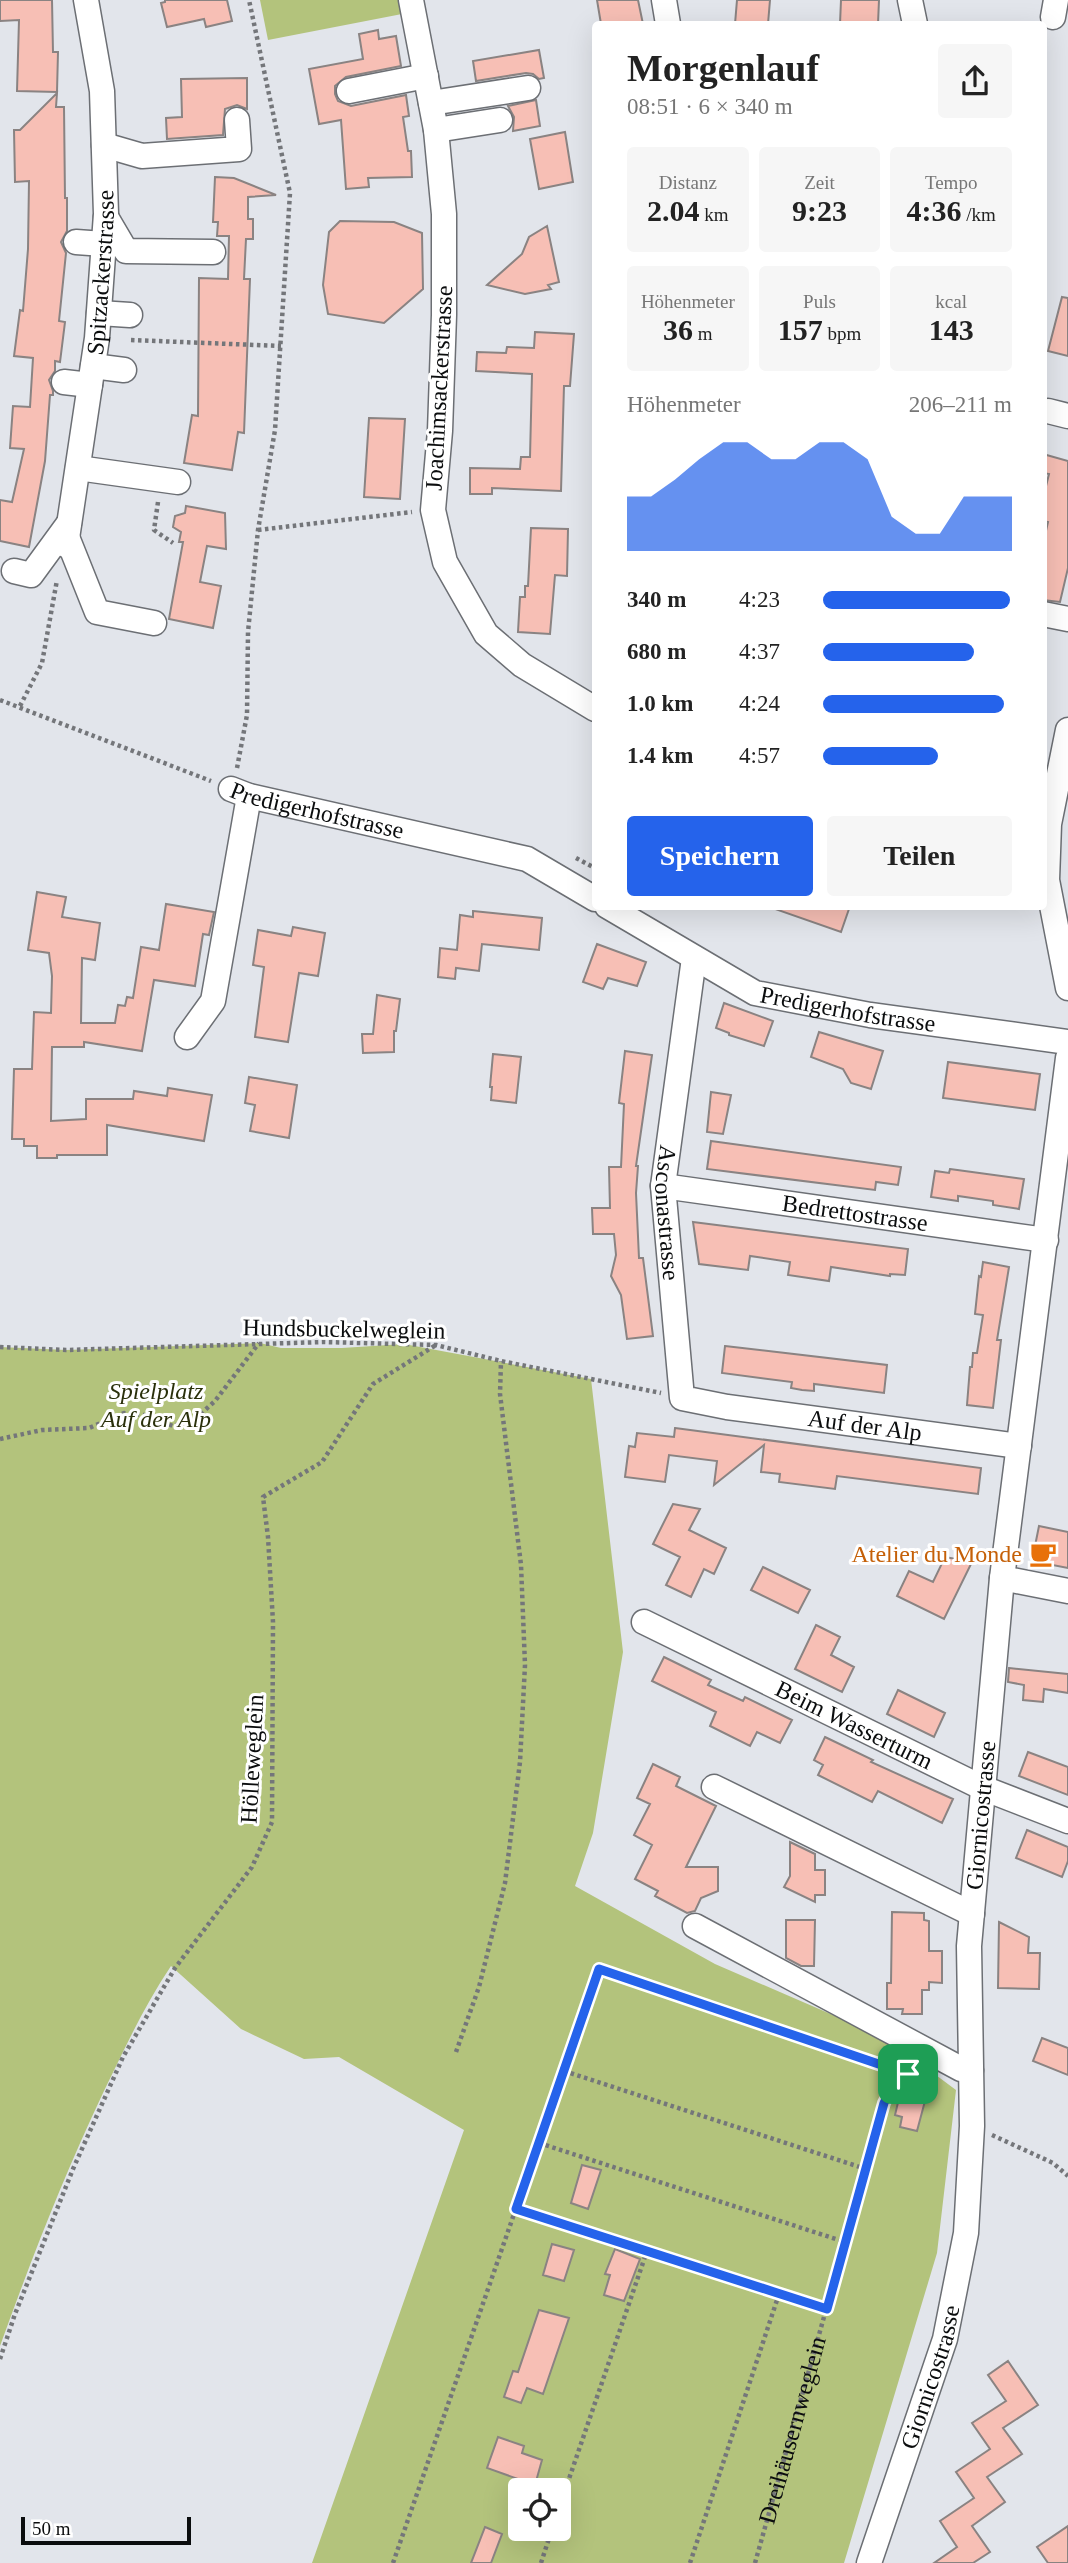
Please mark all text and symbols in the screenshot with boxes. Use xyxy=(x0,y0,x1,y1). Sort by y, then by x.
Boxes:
button: share xyxy=(938,44,1012,118)
text: Morgenlauf xyxy=(627,47,819,89)
text: 08:51 · 6 × 340 m xyxy=(627,94,793,119)
text: Distanz xyxy=(659,172,717,193)
text: Zeit xyxy=(804,172,835,193)
text: Tempo xyxy=(925,172,977,193)
street label: Spitzackerstrasse xyxy=(82,190,119,357)
text: 2.04 xyxy=(647,194,700,227)
text: 9:23 xyxy=(792,194,847,227)
text: 4:36 xyxy=(907,194,962,227)
text: km xyxy=(700,204,729,225)
text: /km xyxy=(962,204,996,225)
street label: Joachimsackerstrasse xyxy=(421,285,457,491)
text: Höhenmeter xyxy=(641,291,735,312)
text: Puls xyxy=(803,291,836,312)
text: kcal xyxy=(935,291,967,312)
text: 36 xyxy=(663,313,693,346)
text: 157 xyxy=(778,313,823,346)
text: 143 xyxy=(929,313,974,346)
text: m xyxy=(693,323,713,344)
text: bpm xyxy=(823,323,861,344)
text: Höhenmeter xyxy=(627,392,741,417)
text: 206–211 m xyxy=(909,392,1012,417)
text: 340 m xyxy=(627,587,686,612)
text: 4:23 xyxy=(739,587,780,612)
text: 680 m xyxy=(627,639,686,664)
text: 4:37 xyxy=(739,639,780,664)
text: 1.0 km xyxy=(627,691,693,716)
text: 4:24 xyxy=(739,691,780,716)
text: 1.4 km xyxy=(627,743,693,768)
text: 4:57 xyxy=(739,743,780,768)
street label: Predigerhofstrasse xyxy=(227,777,406,844)
button: Speichern xyxy=(627,816,813,896)
button: Teilen xyxy=(827,816,1012,896)
street label: Predigerhofstrasse xyxy=(758,981,937,1037)
street label: Asconastrasse xyxy=(650,1144,684,1282)
street label: Bedrettostrasse xyxy=(781,1190,930,1236)
street label: Hundsbuckelweglein xyxy=(242,1314,446,1344)
park label: Spielplatz Auf der Alp xyxy=(99,1378,211,1432)
street label: Auf der Alp xyxy=(806,1405,924,1446)
cafe icon: Atelier du Monde xyxy=(1028,1539,1058,1569)
place label: Atelier du Monde xyxy=(851,1541,1022,1567)
street label: Beim Wasserturm xyxy=(771,1675,937,1774)
street label: Hölleweglein xyxy=(236,1694,268,1824)
street label: Giornicostrasse xyxy=(961,1740,1000,1891)
pin xyxy=(878,2044,938,2104)
icon: arrive xyxy=(889,2055,927,2093)
street label: Giornicostrasse xyxy=(896,2303,964,2452)
street label: Dreihäusernweglein xyxy=(754,2334,831,2527)
map controls xyxy=(508,2478,571,2541)
button: locate xyxy=(508,2478,571,2541)
scale bar xyxy=(21,2514,191,2546)
text: 50 m xyxy=(32,2518,71,2539)

